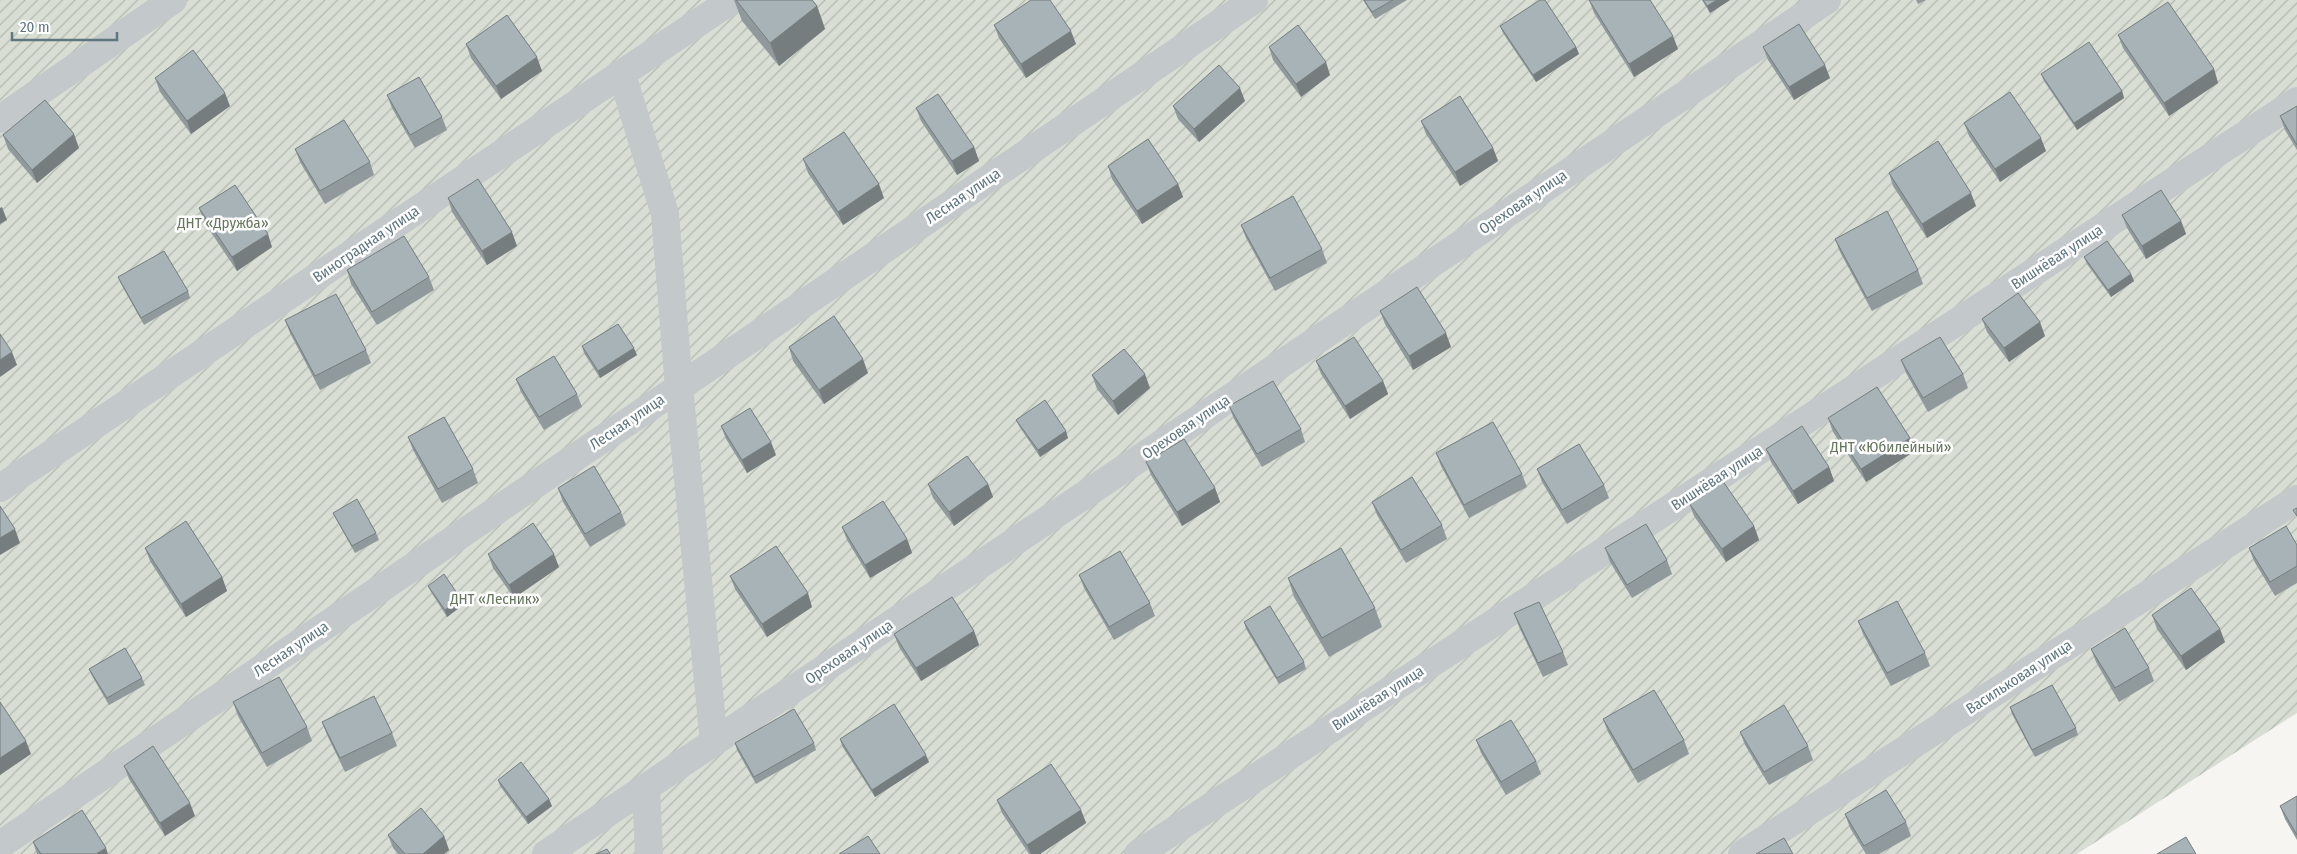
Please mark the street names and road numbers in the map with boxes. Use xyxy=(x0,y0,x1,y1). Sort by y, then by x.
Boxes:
street label: Лесная улица xyxy=(922,164,1004,228)
street label: Ореховая улица xyxy=(1476,166,1570,238)
street label: Виноградная улица xyxy=(309,202,423,286)
street label: Вишнёвая улица xyxy=(2008,221,2106,293)
street label: Лесная улица xyxy=(586,390,668,454)
street label: Ореховая улица xyxy=(1139,391,1233,463)
street label: Вишнёвая улица xyxy=(1668,442,1766,514)
street label: Ореховая улица xyxy=(802,616,896,688)
street label: Лесная улица xyxy=(250,617,332,681)
street label: Васильковая улица xyxy=(1963,636,2075,718)
street label: Вишнёвая улица xyxy=(1329,662,1427,734)

